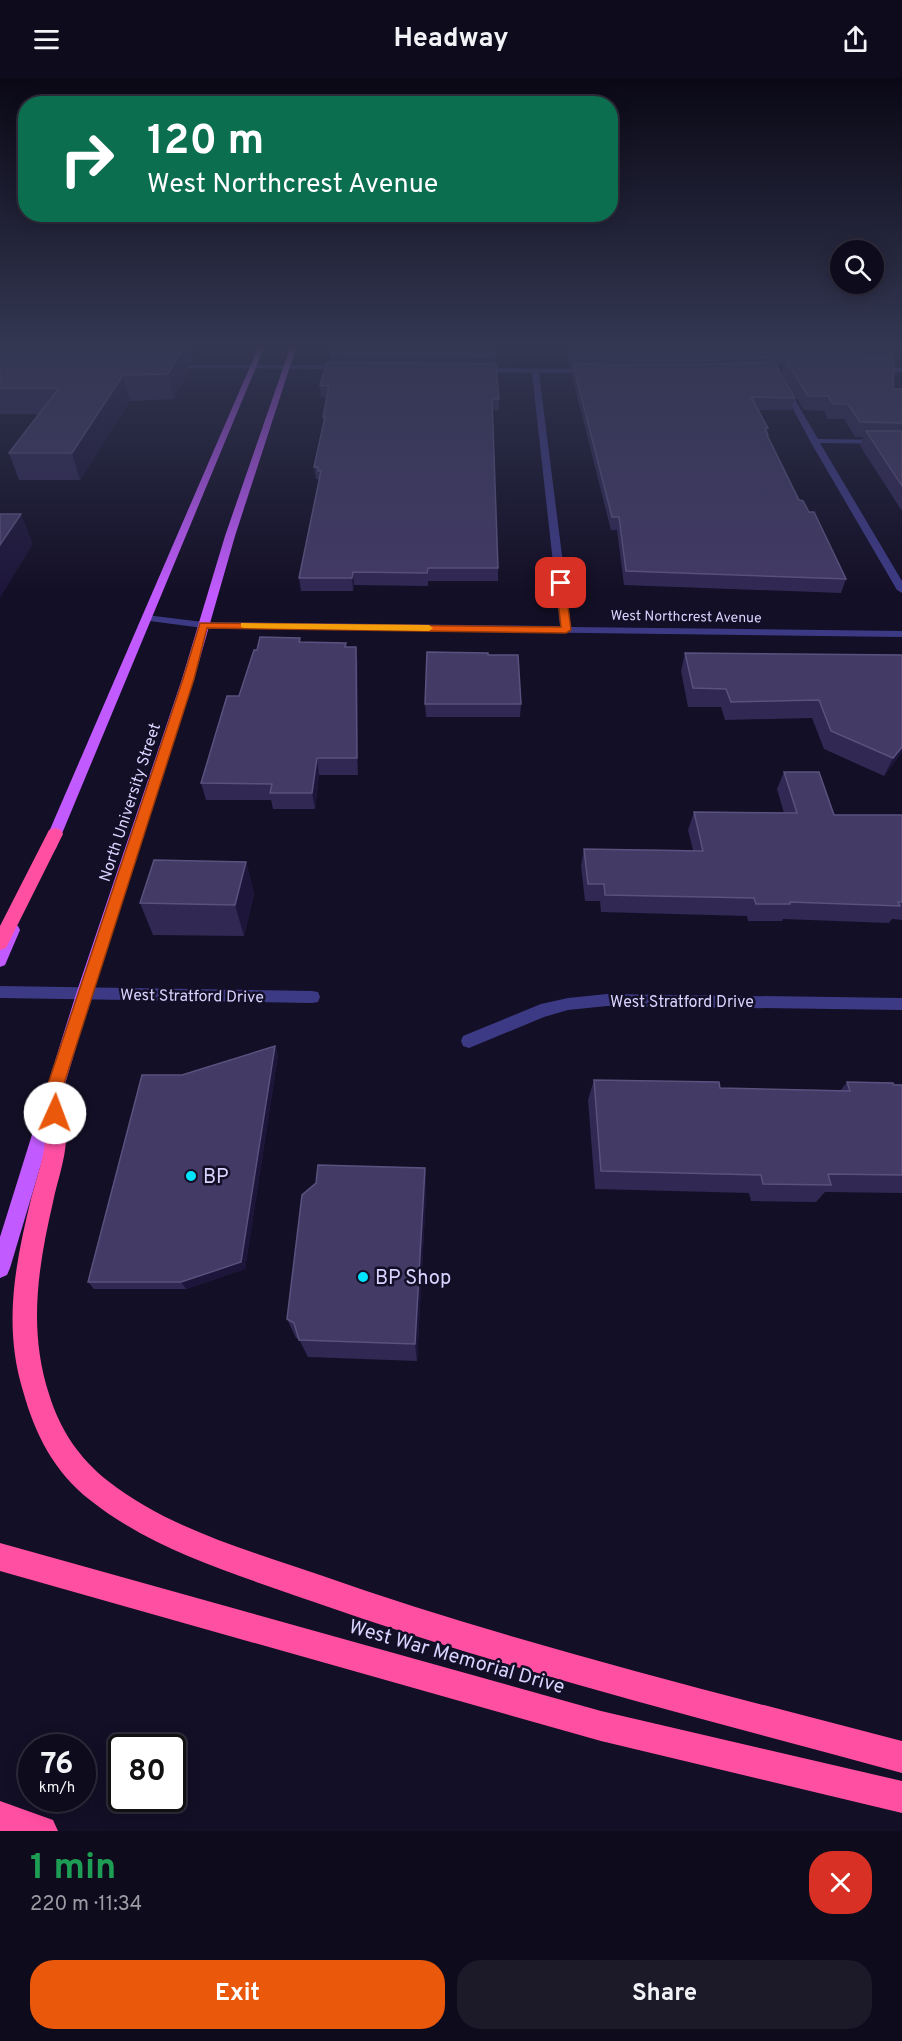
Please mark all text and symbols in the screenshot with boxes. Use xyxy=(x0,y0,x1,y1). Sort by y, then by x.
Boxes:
text: Headway xyxy=(393,22,509,56)
icon: menu xyxy=(30,23,63,56)
icon: share xyxy=(839,23,872,56)
text: 120 m xyxy=(147,116,264,169)
icon: right xyxy=(48,120,126,198)
text: West Northcrest Avenue xyxy=(147,168,438,202)
map controls xyxy=(830,240,884,294)
button: search xyxy=(830,240,884,294)
pin xyxy=(535,557,586,608)
icon: arrive xyxy=(544,566,577,599)
street label: West Northcrest Avenue xyxy=(610,608,762,627)
street label: North University Street xyxy=(96,721,166,885)
street label: West Stratford Drive xyxy=(120,986,264,1008)
street label: West Stratford Drive xyxy=(610,993,754,1013)
position arrow xyxy=(23,1081,87,1145)
place label: BP xyxy=(203,1165,229,1191)
marker: BP xyxy=(184,1169,198,1183)
place label: BP Shop xyxy=(375,1266,451,1292)
marker: BP Shop xyxy=(356,1270,370,1284)
street label: West War Memorial Drive xyxy=(345,1615,567,1701)
speed limit sign: 80 xyxy=(108,1734,186,1812)
text: 76 xyxy=(40,1747,74,1784)
text: km/h xyxy=(39,1779,75,1798)
text: 1 min xyxy=(30,1846,116,1892)
button: close xyxy=(809,1851,872,1914)
text: 220 m · 11:34 xyxy=(30,1892,142,1918)
button: Exit xyxy=(30,1960,445,2029)
button: Share xyxy=(457,1960,872,2029)

